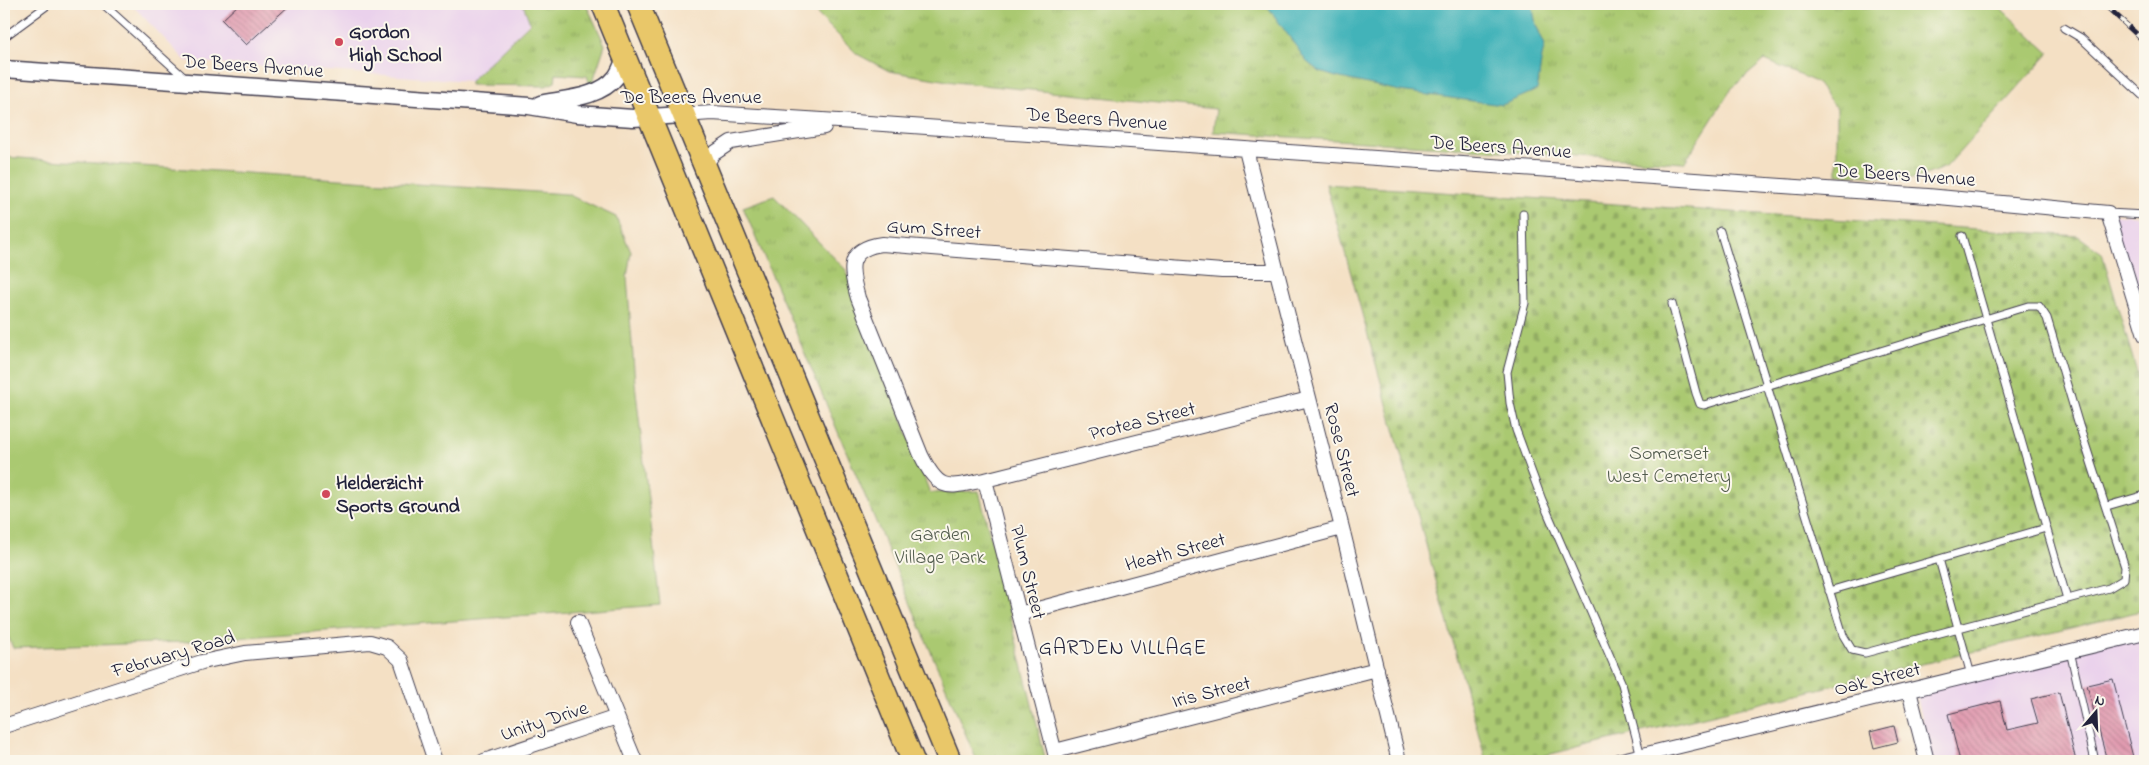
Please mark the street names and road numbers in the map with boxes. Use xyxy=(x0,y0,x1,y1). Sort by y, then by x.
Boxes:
street label: De Beers Avenue xyxy=(180,48,324,87)
street label: De Beers Avenue xyxy=(619,84,762,113)
street label: De Beers Avenue xyxy=(1024,101,1168,140)
street label: De Beers Avenue xyxy=(1428,129,1572,168)
street label: De Beers Avenue xyxy=(1832,157,1976,196)
street label: Gum Street xyxy=(886,213,982,248)
street label: Protea Street xyxy=(1086,395,1199,450)
street label: Rose Street xyxy=(1315,401,1366,501)
street label: Plum Street xyxy=(1001,523,1052,623)
street label: Heath Street xyxy=(1122,526,1229,581)
street label: February Road xyxy=(108,624,239,687)
street label: Oak Street xyxy=(1831,656,1924,705)
street label: Iris Street xyxy=(1169,670,1254,717)
street label: Unity Drive xyxy=(497,695,592,750)

